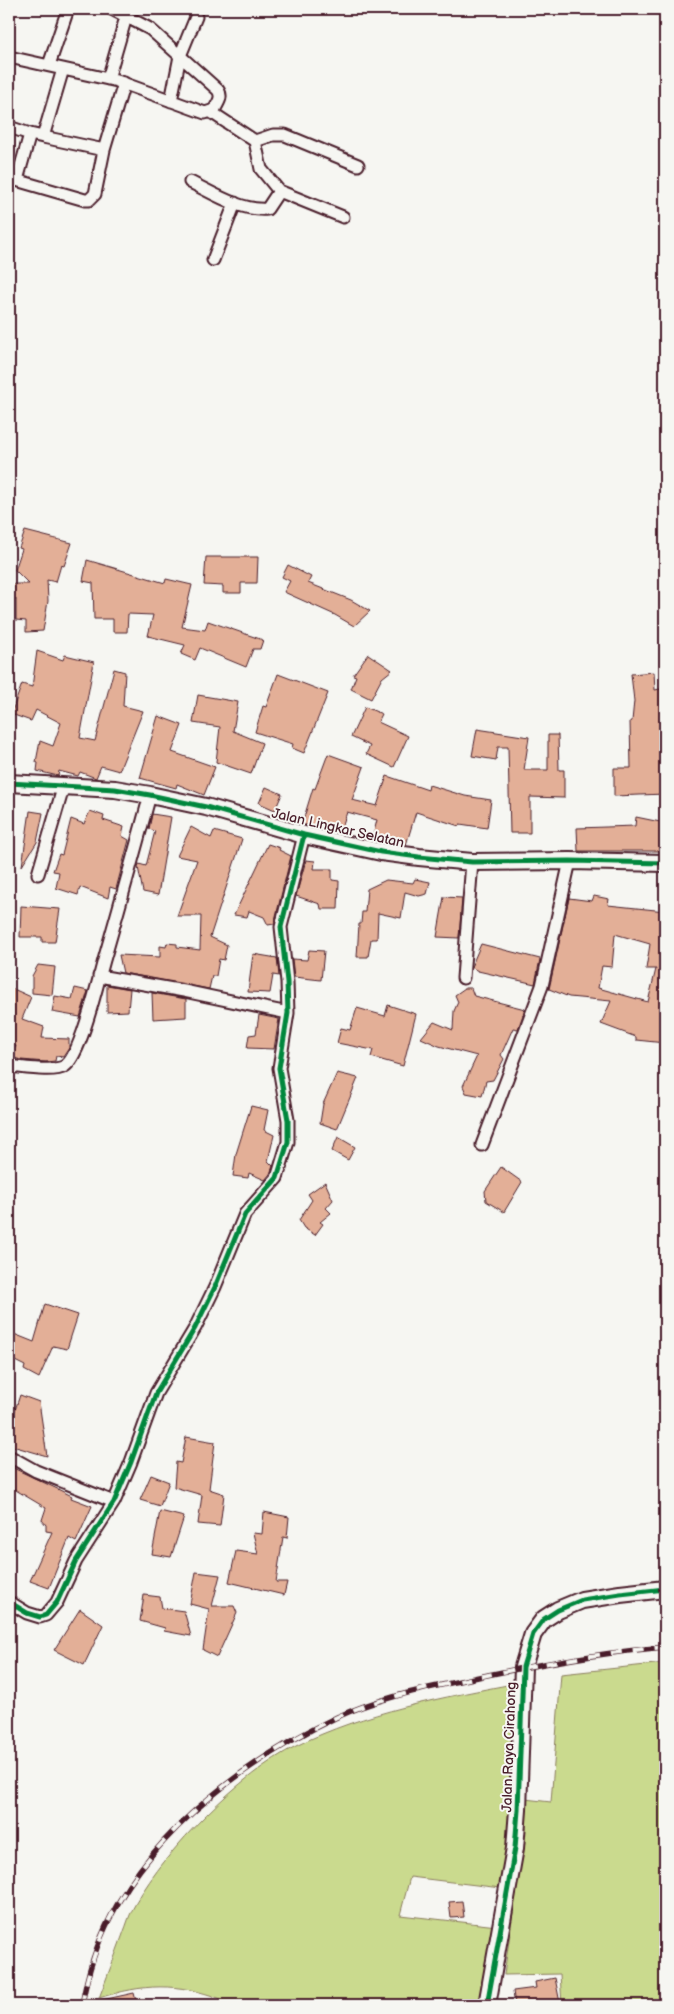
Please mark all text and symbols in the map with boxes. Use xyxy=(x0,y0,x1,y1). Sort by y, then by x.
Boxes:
street label: Jalan Lingkar Selatan xyxy=(270,804,406,852)
street label: Jalan Raya Cirahong xyxy=(498,1681,520,1813)

